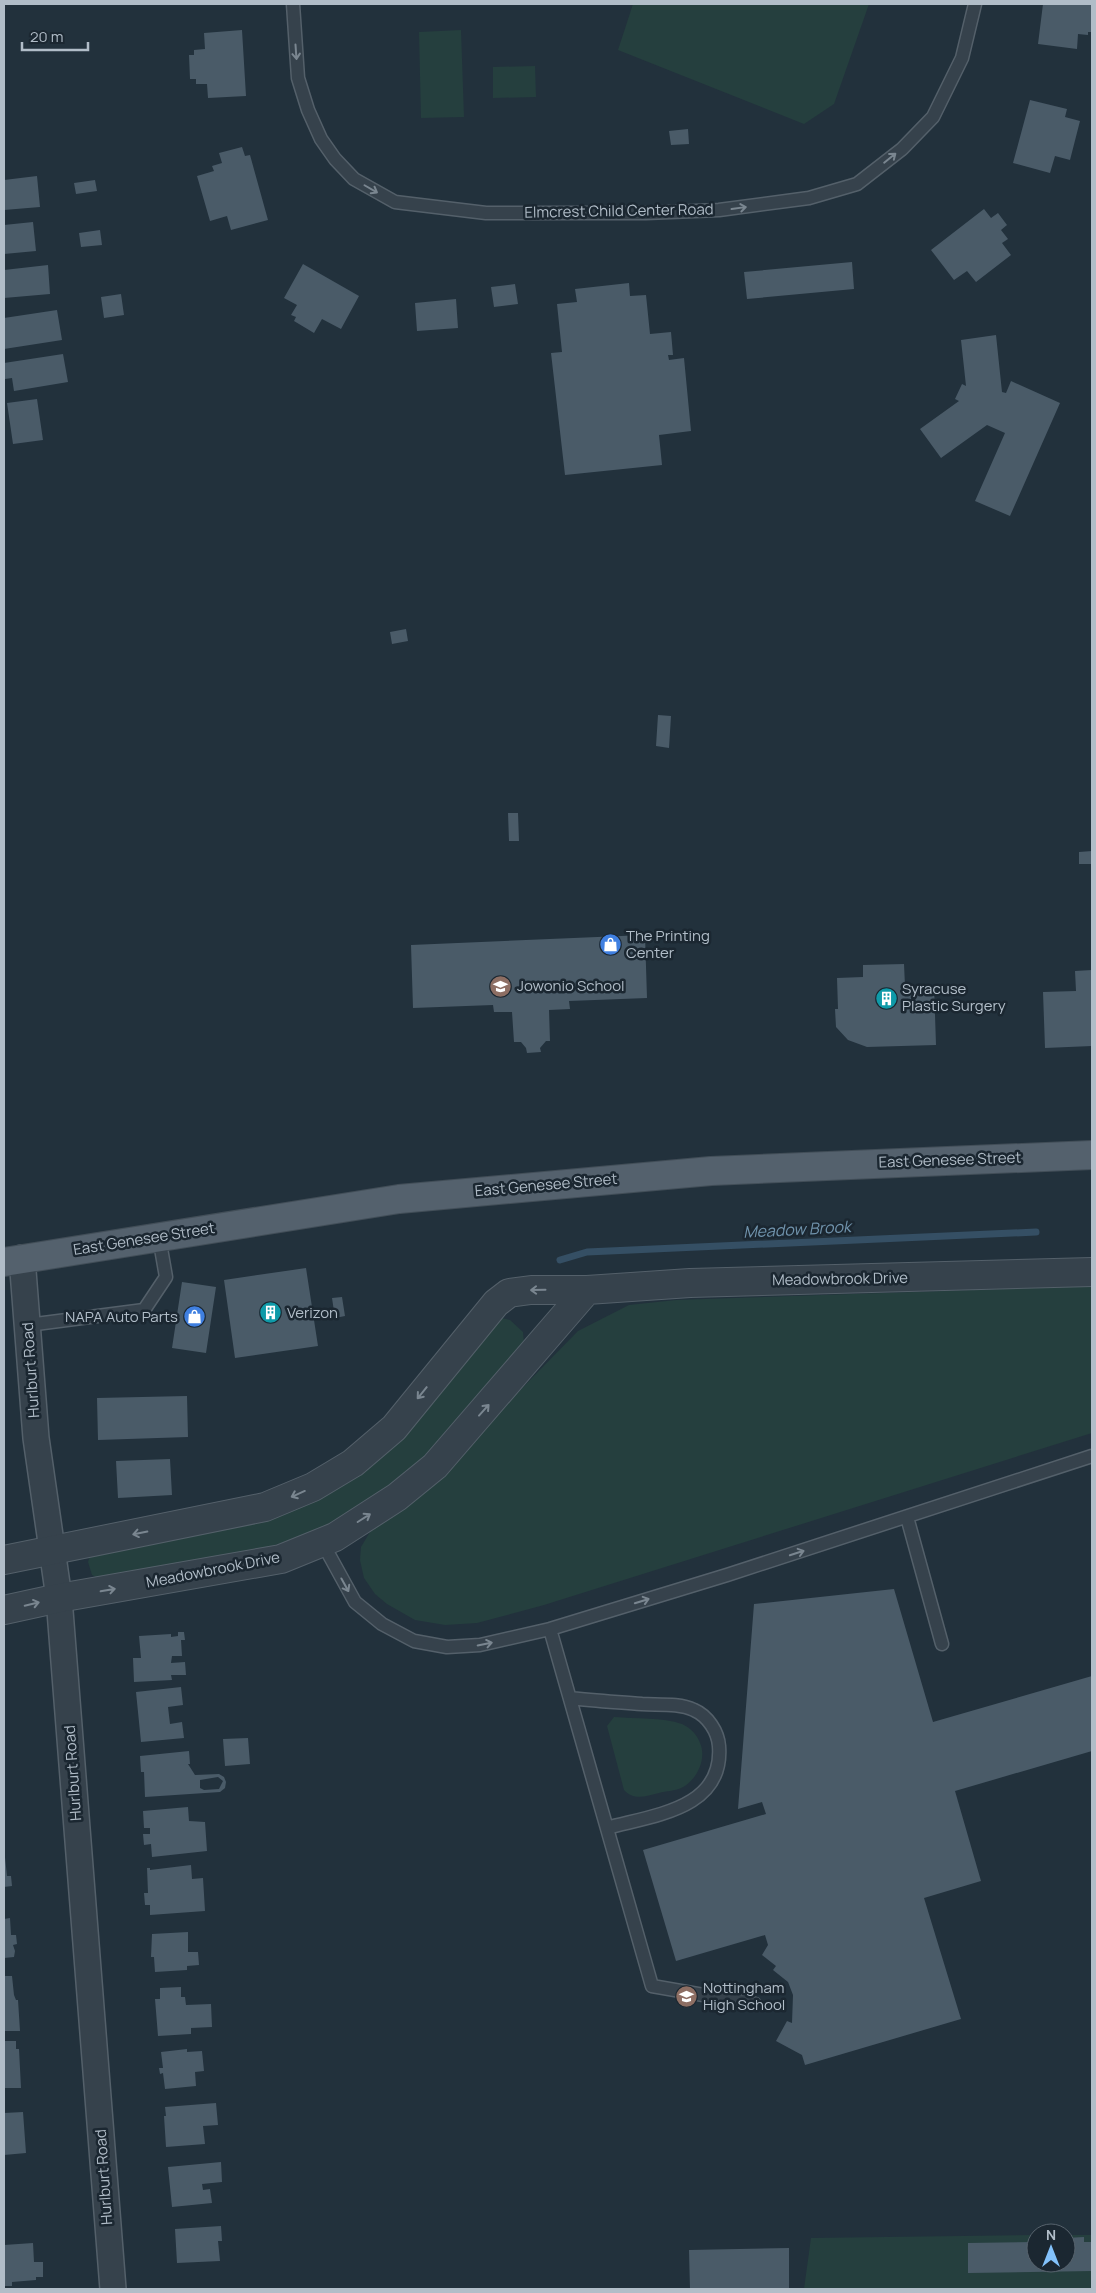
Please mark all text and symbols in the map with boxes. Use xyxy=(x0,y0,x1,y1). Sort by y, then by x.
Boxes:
scale bar xyxy=(22,20,89,52)
text: 20 m xyxy=(30,26,63,47)
one-way arrow xyxy=(292,44,301,60)
one-way arrow xyxy=(883,153,896,164)
one-way arrow xyxy=(363,184,378,194)
street label: Elmcrest Child Center Road xyxy=(524,198,714,223)
one-way arrow xyxy=(731,202,747,212)
place label: The Printing Center xyxy=(626,925,710,963)
shop icon: The Printing Center xyxy=(598,933,622,957)
school or university icon: Jowonio School xyxy=(489,974,513,998)
place label: Jowonio School xyxy=(517,975,625,996)
place label: Syracuse Plastic Surgery xyxy=(902,978,1006,1016)
building icon: Syracuse Plastic Surgery xyxy=(874,986,898,1010)
street label: East Genesee Street xyxy=(878,1147,1022,1172)
street label: East Genesee Street xyxy=(474,1168,618,1201)
water label: Meadow Brook xyxy=(743,1215,854,1243)
street label: East Genesee Street xyxy=(72,1217,216,1260)
street label: Meadowbrook Drive xyxy=(772,1267,908,1290)
one-way arrow xyxy=(531,1285,547,1295)
building icon: Verizon xyxy=(259,1301,283,1325)
place label: Verizon xyxy=(287,1302,338,1323)
shop icon: NAPA Auto Parts xyxy=(182,1305,206,1329)
place label: NAPA Auto Parts xyxy=(65,1306,178,1327)
street label: Hurlburt Road xyxy=(17,1321,44,1419)
one-way arrow xyxy=(416,1386,427,1399)
one-way arrow xyxy=(478,1404,490,1417)
one-way arrow xyxy=(291,1490,306,1500)
one-way arrow xyxy=(357,1513,371,1523)
one-way arrow xyxy=(133,1529,149,1538)
street label: Meadowbrook Drive xyxy=(144,1546,282,1593)
one-way arrow xyxy=(788,1547,804,1557)
one-way arrow xyxy=(341,1577,351,1592)
one-way arrow xyxy=(99,1584,115,1594)
one-way arrow xyxy=(633,1596,649,1606)
one-way arrow xyxy=(23,1599,39,1608)
one-way arrow xyxy=(476,1638,492,1648)
street label: Hurlburt Road xyxy=(59,1724,86,1822)
place label: Nottingham High School xyxy=(703,1977,785,2015)
school or university icon: Nottingham High School xyxy=(675,1985,699,2009)
street label: Hurlburt Road xyxy=(90,2128,117,2226)
north arrow xyxy=(1026,2223,1076,2273)
text: N xyxy=(1046,2225,1056,2244)

